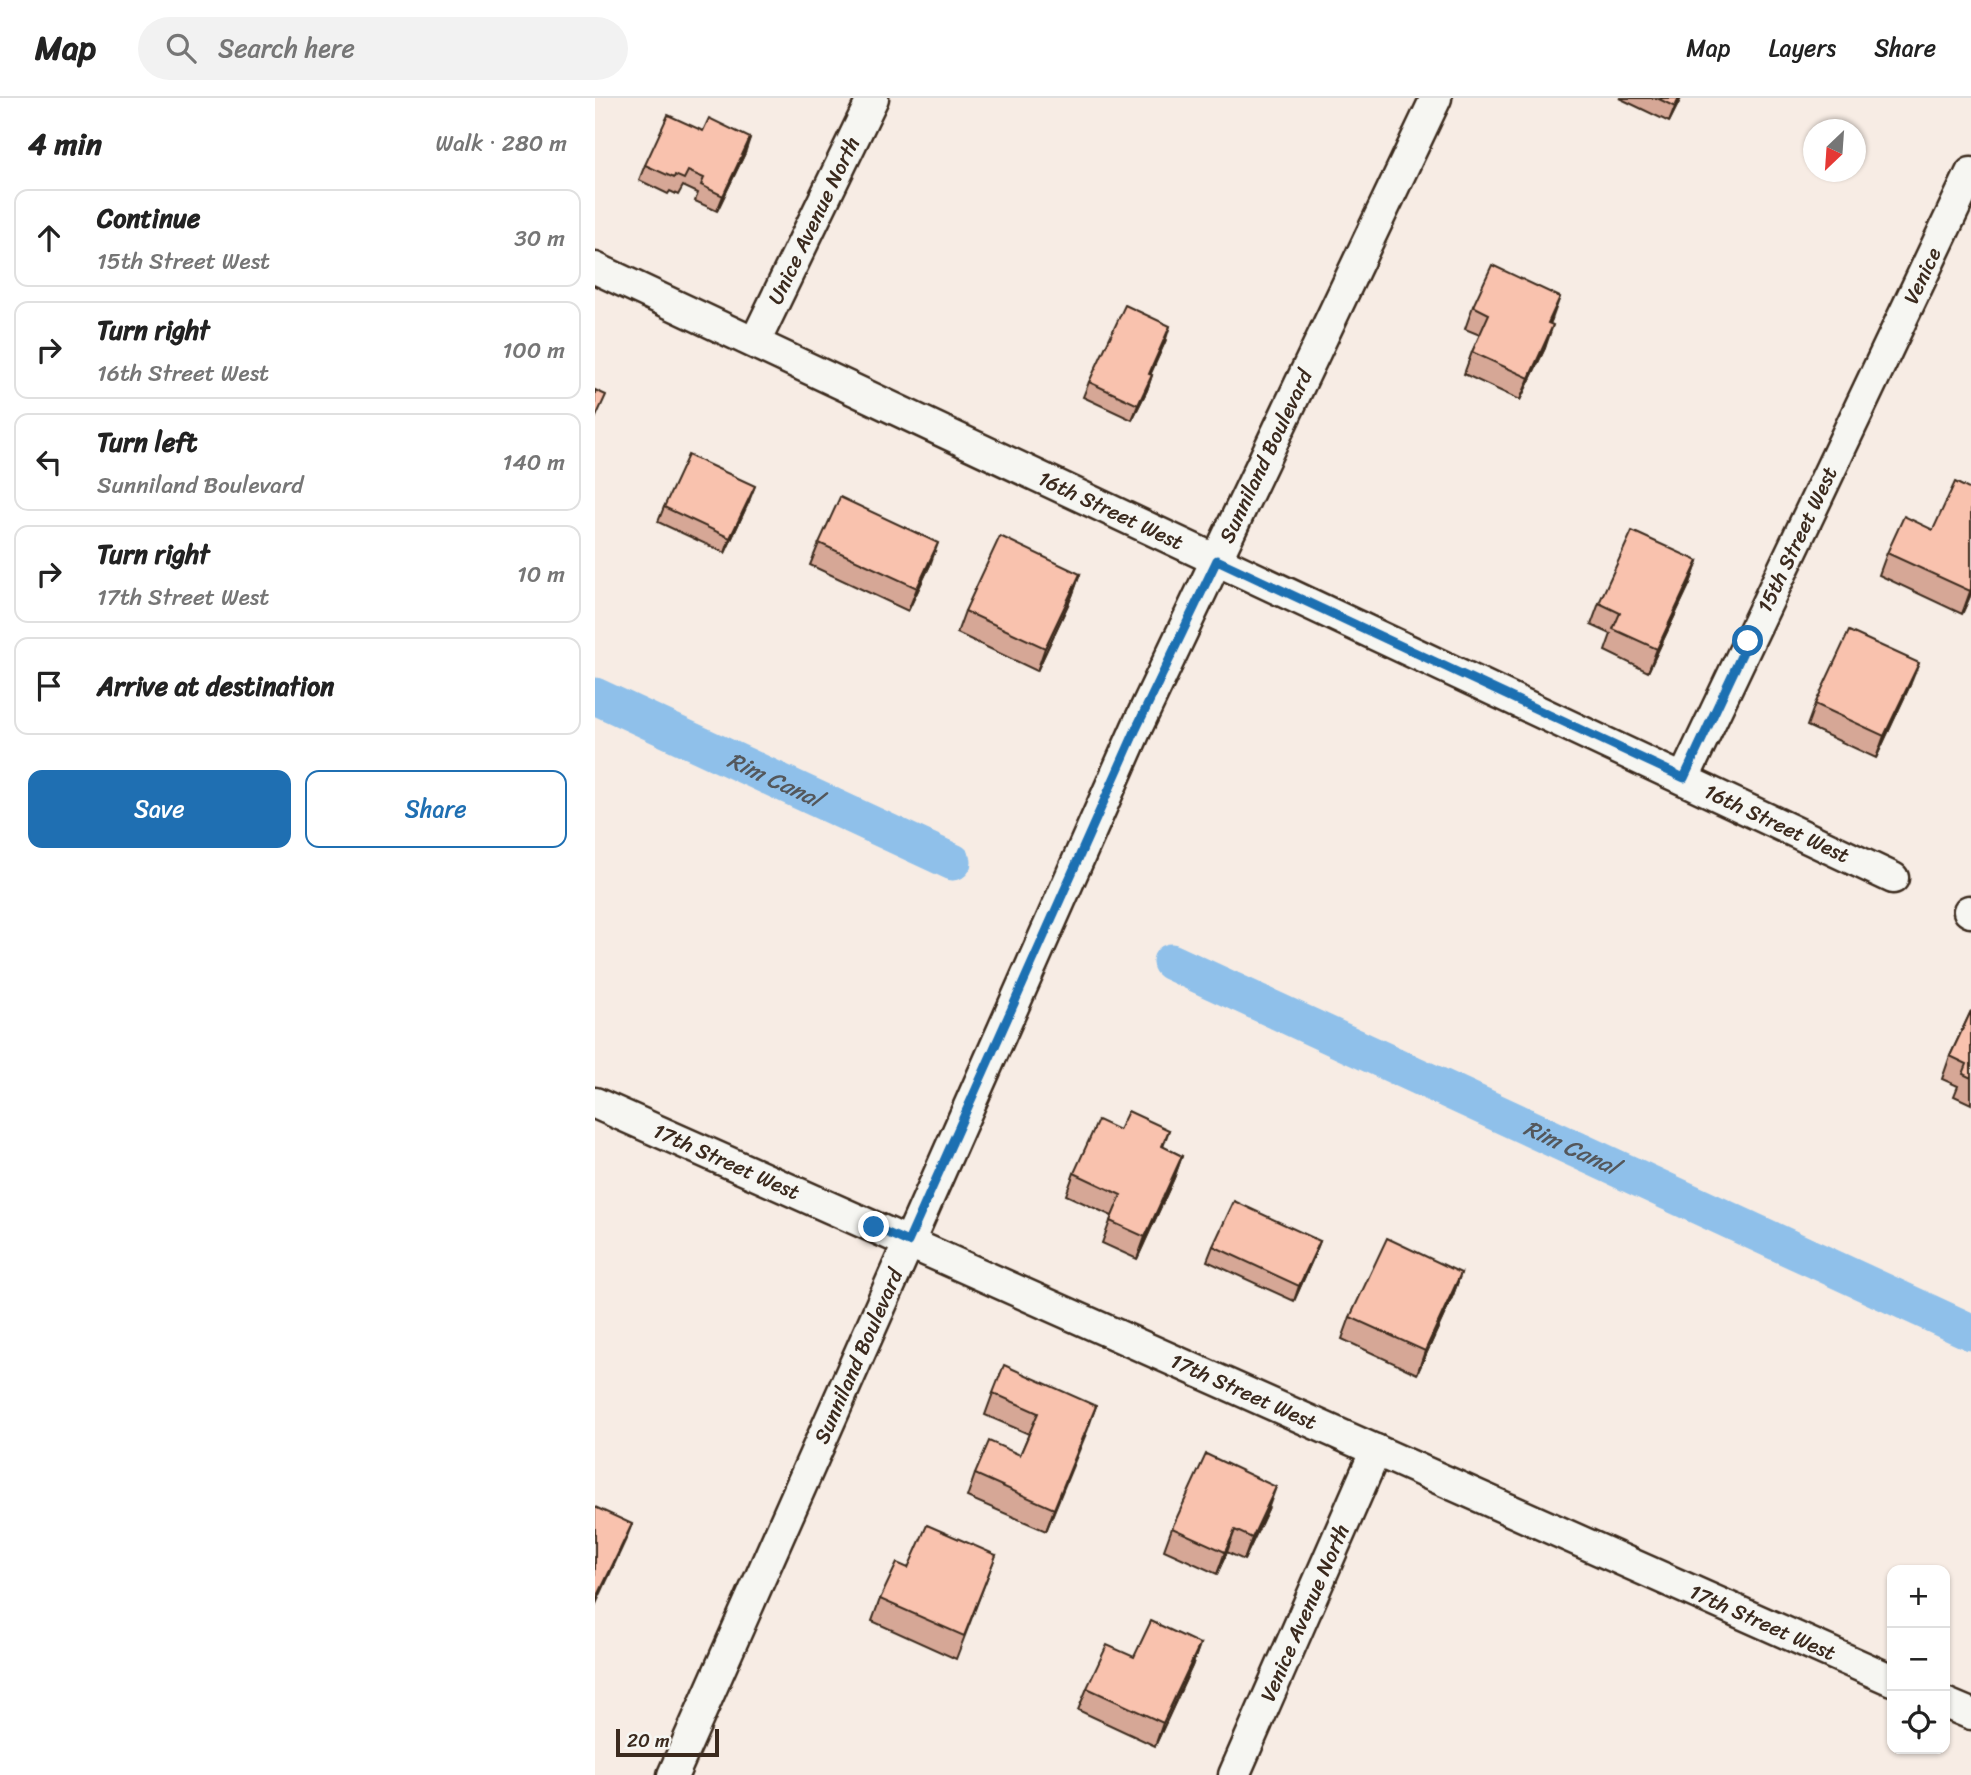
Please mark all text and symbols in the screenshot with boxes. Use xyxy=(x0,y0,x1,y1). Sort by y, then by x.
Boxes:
search box xyxy=(138,17,628,80)
text: Map xyxy=(35,19,96,77)
text: Search here xyxy=(218,25,355,71)
text: Map xyxy=(1686,27,1731,69)
text: Layers xyxy=(1769,27,1836,69)
text: Share xyxy=(1874,27,1936,69)
icon: search xyxy=(162,29,200,67)
text: 4 min xyxy=(28,117,102,171)
north arrow xyxy=(1803,119,1866,182)
text: Walk · 280 m xyxy=(436,123,567,164)
street label: Unice Avenue North xyxy=(757,130,871,311)
text: Continue xyxy=(97,195,200,241)
text: 30 m xyxy=(514,218,565,259)
icon: ahead xyxy=(30,219,68,257)
text: 15th Street West xyxy=(97,241,270,282)
street label: Venice xyxy=(1892,241,1952,311)
text: Turn right xyxy=(97,307,210,353)
text: 100 m xyxy=(502,330,565,371)
icon: right xyxy=(30,331,68,369)
text: 16th Street West xyxy=(97,353,269,394)
street label: Sunniland Boulevard xyxy=(1208,361,1324,550)
text: Turn left xyxy=(97,419,197,465)
text: 140 m xyxy=(503,442,565,483)
icon: left xyxy=(30,443,68,481)
street label: 16th Street West xyxy=(1032,460,1190,561)
street label: 15th Street West xyxy=(1746,460,1848,619)
text: Sunniland Boulevard xyxy=(97,465,303,506)
text: Turn right xyxy=(97,531,210,577)
text: 10 m xyxy=(517,554,565,595)
icon: right xyxy=(30,555,68,593)
text: 17th Street West xyxy=(97,577,269,618)
route start xyxy=(1732,625,1763,656)
text: Arrive at destination xyxy=(97,663,334,709)
icon: arrive xyxy=(30,667,68,705)
water label: Rim Canal xyxy=(720,740,834,821)
button: Save xyxy=(28,770,291,848)
button: Share xyxy=(305,770,567,848)
street label: 16th Street West xyxy=(1698,773,1856,874)
water label: Rim Canal xyxy=(1517,1107,1630,1189)
street label: 17th Street West xyxy=(647,1112,806,1211)
route end xyxy=(858,1211,889,1242)
street label: Sunniland Boulevard xyxy=(803,1260,915,1450)
street label: 17th Street West xyxy=(1164,1342,1323,1441)
street label: Venice Avenue North xyxy=(1249,1518,1360,1708)
map controls xyxy=(1887,1565,1950,1754)
button: + xyxy=(1887,1565,1950,1628)
street label: 17th Street West xyxy=(1683,1573,1842,1672)
button: − xyxy=(1887,1628,1950,1691)
button: locate xyxy=(1887,1691,1950,1754)
text: 20 m xyxy=(627,1724,670,1757)
scale bar xyxy=(616,1726,719,1758)

